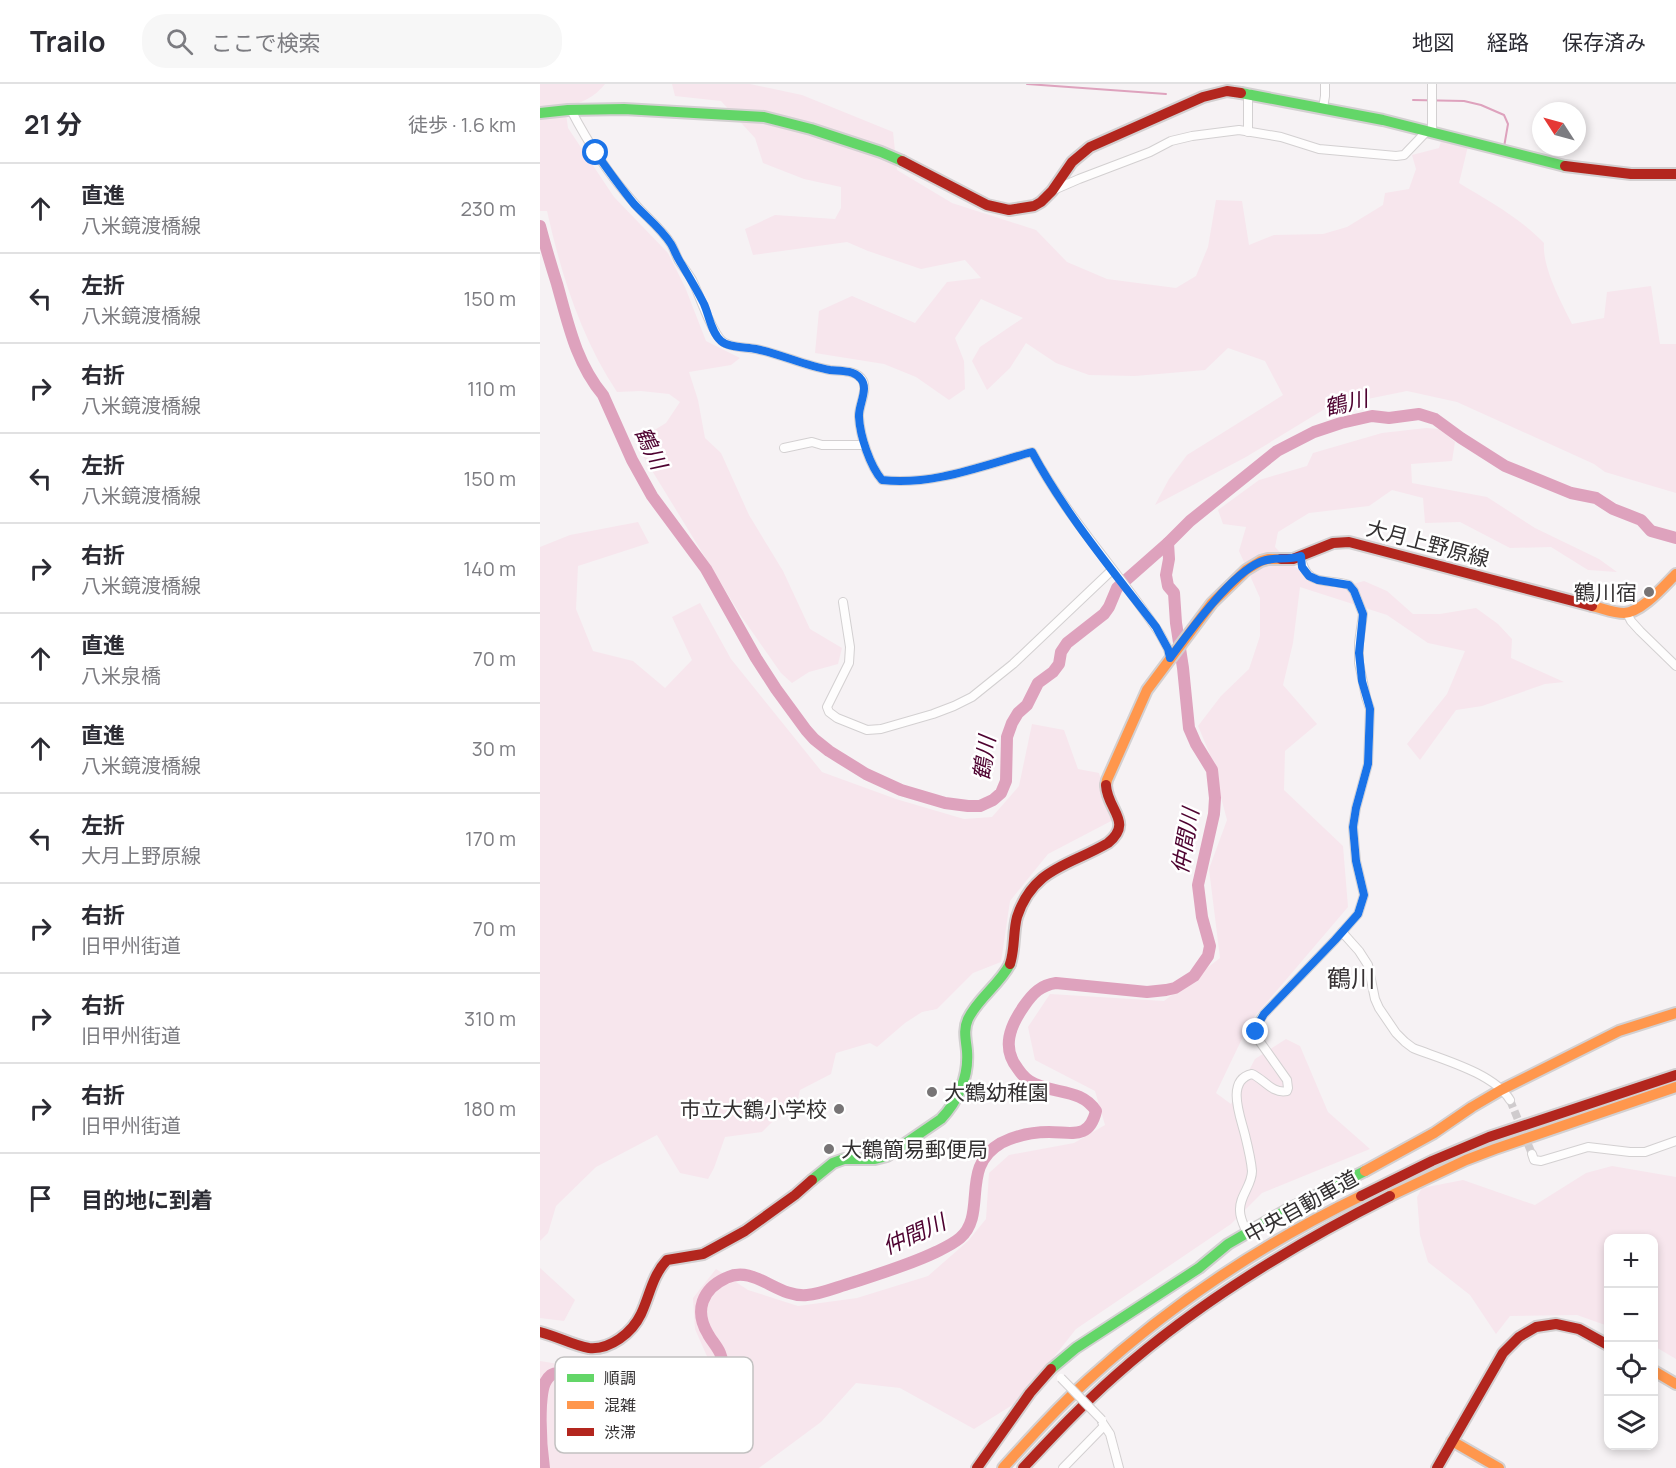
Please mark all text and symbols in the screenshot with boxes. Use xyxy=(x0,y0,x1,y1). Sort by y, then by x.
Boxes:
search box xyxy=(142,14,562,68)
text: Trailo xyxy=(30,22,106,60)
icon: search xyxy=(163,25,196,58)
text: ここで検索 xyxy=(211,28,321,58)
text: 地図 xyxy=(1412,28,1454,56)
text: 経路 xyxy=(1487,28,1529,56)
text: 保存済み xyxy=(1562,28,1646,56)
north arrow xyxy=(1532,102,1586,156)
text: 21 分 xyxy=(24,106,82,142)
text: 徒歩 · 1.6 km xyxy=(408,111,516,138)
route start xyxy=(582,139,608,165)
text: 直進 xyxy=(81,180,125,210)
icon: ahead xyxy=(24,192,57,225)
text: 230 m xyxy=(460,195,516,222)
text: 八米鏡渡橋線 xyxy=(81,212,201,239)
text: 左折 xyxy=(81,270,125,300)
icon: left xyxy=(24,282,57,315)
text: 150 m xyxy=(463,285,516,312)
text: 八米鏡渡橋線 xyxy=(81,302,201,329)
text: 右折 xyxy=(81,360,125,390)
icon: right xyxy=(24,372,57,405)
text: 110 m xyxy=(467,375,516,402)
water label: 鶴川 xyxy=(1321,383,1373,423)
text: 八米鏡渡橋線 xyxy=(81,392,201,419)
water label: 鶴川 xyxy=(628,422,675,476)
text: 左折 xyxy=(81,450,125,480)
icon: left xyxy=(24,462,57,495)
text: 150 m xyxy=(463,465,516,492)
text: 八米鏡渡橋線 xyxy=(81,482,201,509)
street label: 大月上野原線 xyxy=(1364,513,1492,573)
text: 右折 xyxy=(81,540,125,570)
icon: right xyxy=(24,552,57,585)
text: 140 m xyxy=(463,555,516,582)
text: 八米鏡渡橋線 xyxy=(81,572,201,599)
place label: 鶴川宿 xyxy=(1574,578,1637,606)
marker: 鶴川宿 xyxy=(1642,585,1656,599)
text: 直進 xyxy=(81,630,125,660)
icon: ahead xyxy=(24,642,57,675)
text: 70 m xyxy=(473,645,516,672)
text: 八米泉橋 xyxy=(81,662,161,689)
text: 直進 xyxy=(81,720,125,750)
icon: ahead xyxy=(24,732,57,765)
water label: 鶴川 xyxy=(966,732,1002,782)
text: 30 m xyxy=(472,735,516,762)
text: 八米鏡渡橋線 xyxy=(81,752,201,779)
water label: 仲間川 xyxy=(1164,804,1206,876)
text: 左折 xyxy=(81,810,125,840)
icon: left xyxy=(24,822,57,855)
text: 170 m xyxy=(465,825,516,852)
text: 大月上野原線 xyxy=(81,842,201,869)
text: 右折 xyxy=(81,900,125,930)
icon: right xyxy=(24,912,57,945)
text: 70 m xyxy=(473,915,516,942)
text: 旧甲州街道 xyxy=(81,932,181,959)
district label: 鶴川 xyxy=(1327,961,1375,994)
text: 右折 xyxy=(81,990,125,1020)
icon: right xyxy=(24,1002,57,1035)
text: 310 m xyxy=(464,1005,516,1032)
route end xyxy=(1242,1018,1268,1044)
text: 旧甲州街道 xyxy=(81,1022,181,1049)
place label: 大鶴幼稚園 xyxy=(944,1078,1049,1106)
text: 右折 xyxy=(81,1080,125,1110)
marker: 大鶴幼稚園 xyxy=(925,1085,939,1099)
icon: right xyxy=(24,1092,57,1125)
text: 180 m xyxy=(463,1095,516,1122)
place label: 市立大鶴小学校 xyxy=(680,1095,827,1123)
marker: 市立大鶴小学校 xyxy=(832,1102,846,1116)
text: 旧甲州街道 xyxy=(81,1112,181,1139)
place label: 大鶴簡易郵便局 xyxy=(841,1135,988,1163)
marker: 大鶴簡易郵便局 xyxy=(822,1142,836,1156)
street label: 中央自動車道 xyxy=(1239,1163,1363,1249)
icon: arrive xyxy=(24,1182,57,1215)
text: 目的地に到着 xyxy=(81,1185,213,1215)
water label: 仲間川 xyxy=(878,1206,952,1261)
map controls xyxy=(1604,1234,1658,1450)
button: + xyxy=(1604,1234,1658,1288)
button: − xyxy=(1604,1288,1658,1342)
button: locate xyxy=(1604,1342,1658,1396)
legend xyxy=(555,1357,753,1453)
text: 順調 xyxy=(604,1367,636,1389)
text: 混雑 xyxy=(604,1394,636,1416)
button: layers xyxy=(1604,1396,1658,1450)
text: 渋滞 xyxy=(604,1421,636,1443)

